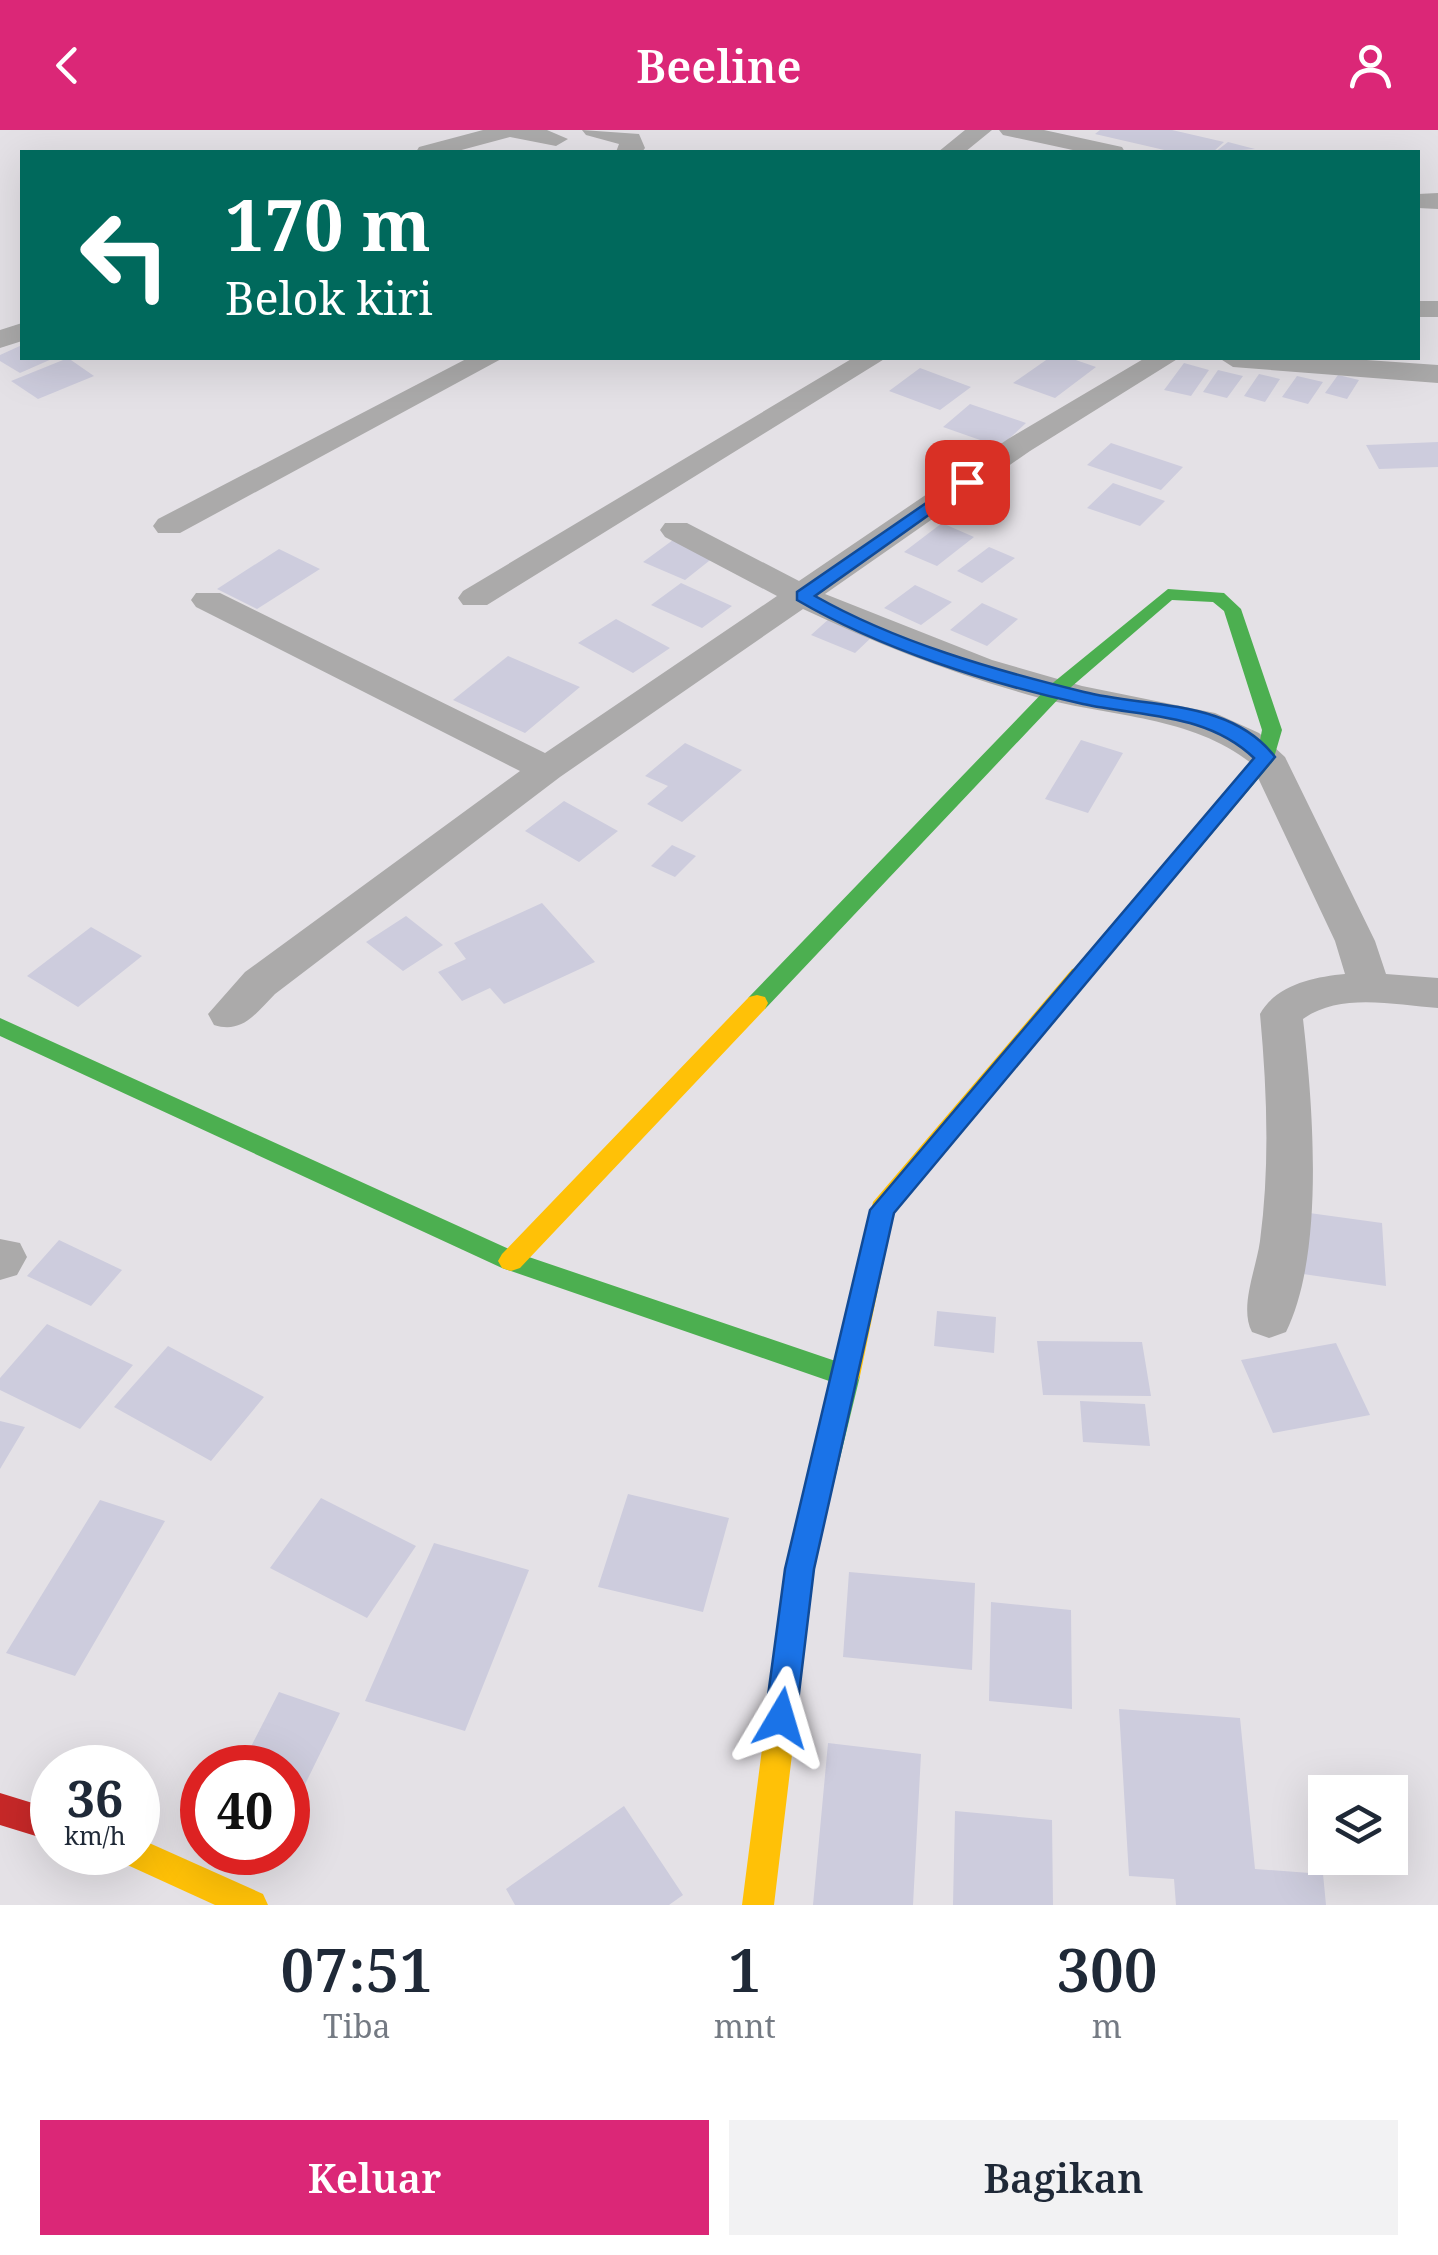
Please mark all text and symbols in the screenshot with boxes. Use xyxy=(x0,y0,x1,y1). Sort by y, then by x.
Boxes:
text: Beeline xyxy=(636,35,802,96)
icon: back xyxy=(40,38,95,93)
icon: person xyxy=(1343,38,1398,93)
text: 170 m xyxy=(225,176,431,272)
icon: left xyxy=(60,190,190,320)
text: Belok kiri xyxy=(225,267,433,328)
pin xyxy=(925,440,1010,525)
icon: arrive xyxy=(940,455,995,510)
position arrow xyxy=(729,1666,833,1770)
speed limit sign: 40 xyxy=(180,1745,310,1875)
text: 36 xyxy=(67,1764,123,1832)
map controls xyxy=(1308,1775,1408,1875)
button: layers xyxy=(1308,1775,1408,1875)
text: km/h xyxy=(64,1818,126,1852)
text: 07:51 xyxy=(280,1928,433,2010)
text: 1 xyxy=(728,1928,762,2010)
text: 300 xyxy=(1056,1928,1158,2010)
text: Tiba xyxy=(323,2004,391,2047)
text: mnt xyxy=(714,2004,776,2047)
text: m xyxy=(1092,2004,1122,2047)
button: Keluar xyxy=(40,2120,709,2235)
button: Bagikan xyxy=(729,2120,1398,2235)

